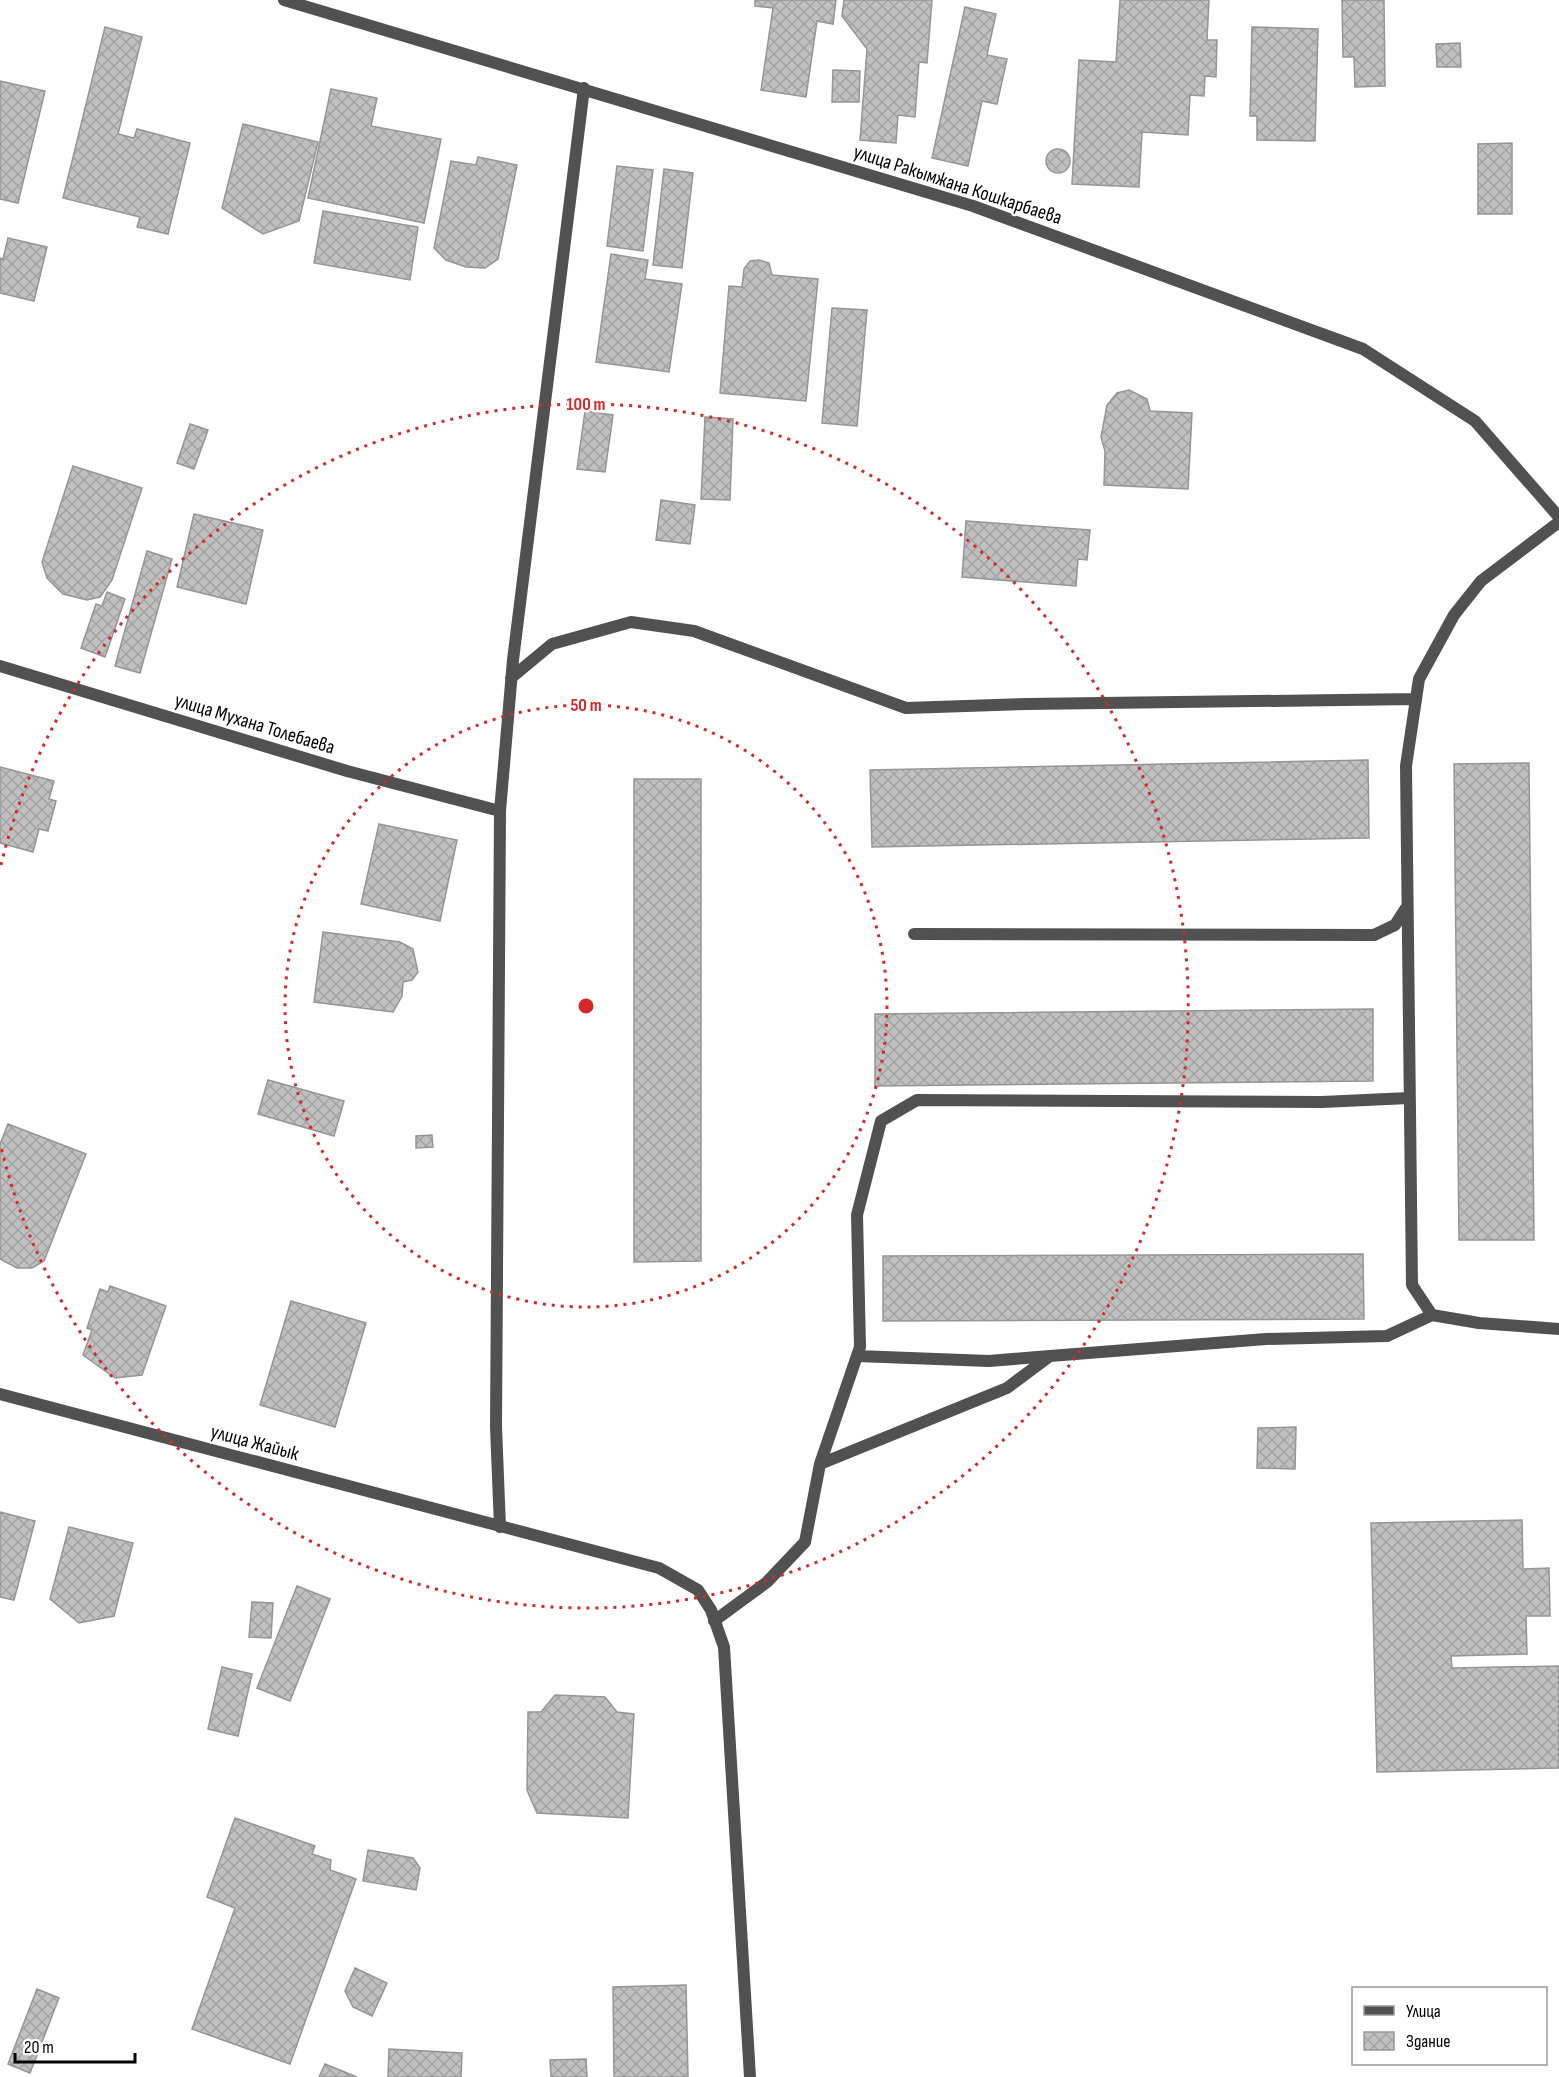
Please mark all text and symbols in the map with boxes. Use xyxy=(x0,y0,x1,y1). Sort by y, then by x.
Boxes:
street label: улица Ракымжана Кошкарбаева xyxy=(850,140,1065,230)
text: 100 m xyxy=(567,394,606,415)
street label: улица Мухана Толебаева xyxy=(172,688,338,760)
text: 50 m xyxy=(570,695,602,716)
centre of rings xyxy=(576,996,596,1016)
street label: улица Жайык xyxy=(208,1420,302,1466)
legend xyxy=(1352,1987,1547,2065)
text: Улица xyxy=(1406,2001,1441,2022)
scale bar xyxy=(15,2026,135,2064)
text: Здание xyxy=(1406,2031,1451,2052)
text: 20 m xyxy=(24,2037,54,2058)

